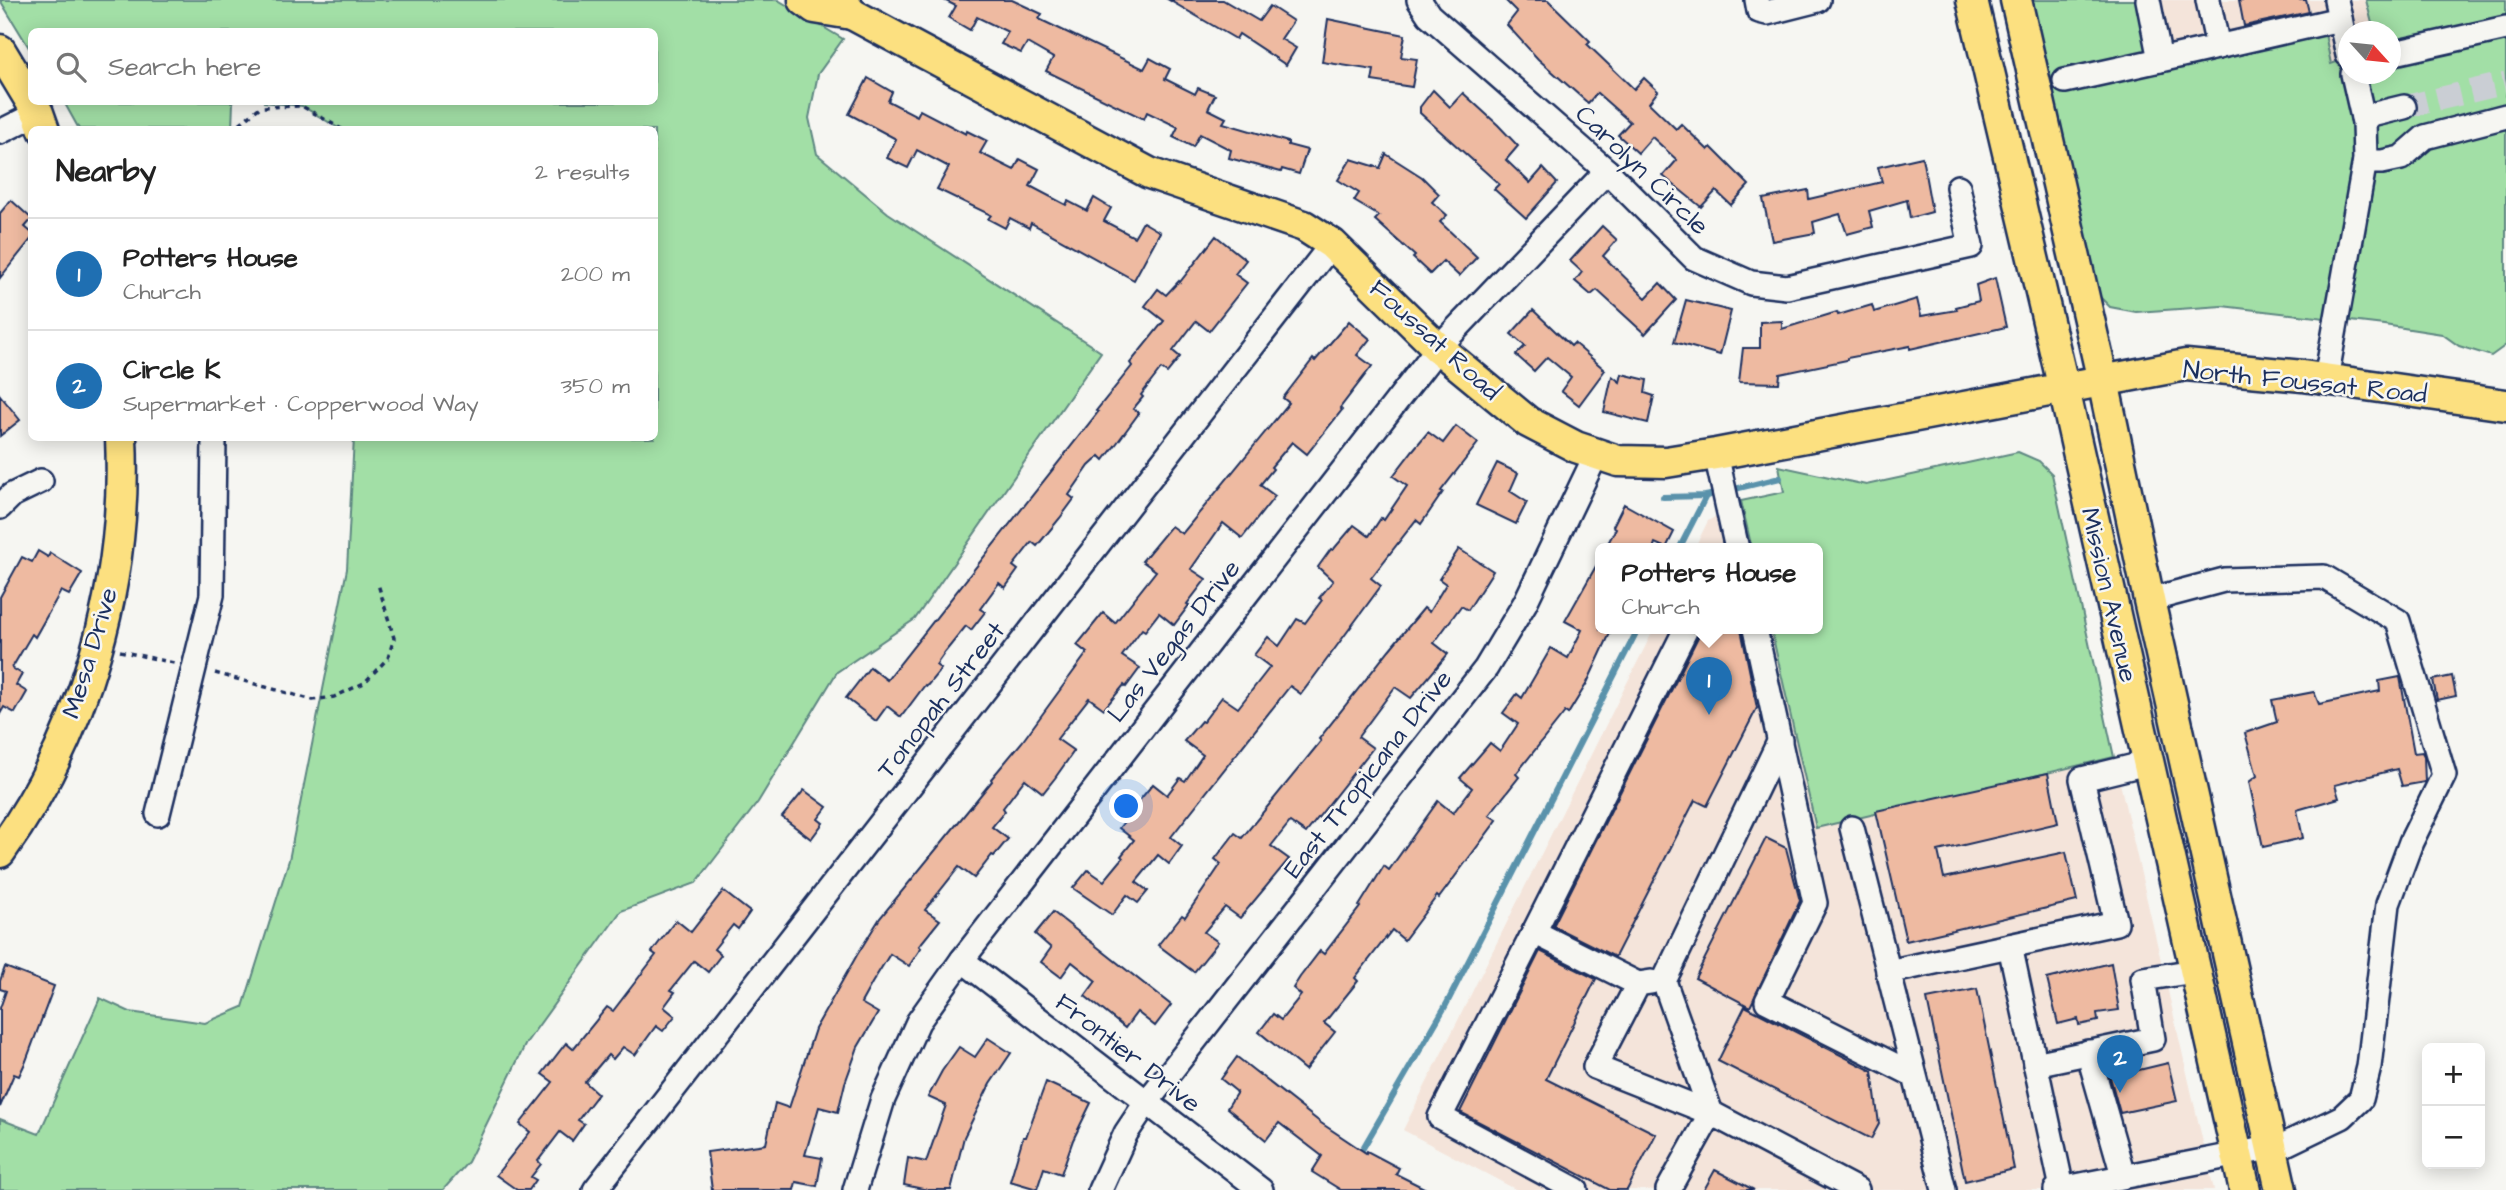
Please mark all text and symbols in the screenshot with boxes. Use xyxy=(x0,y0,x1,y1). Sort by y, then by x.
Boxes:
north arrow xyxy=(2338,21,2401,84)
search box xyxy=(28,28,658,105)
icon: search xyxy=(52,48,90,86)
text: Search here xyxy=(108,49,261,85)
street label: Carolyn Circle xyxy=(1566,97,1717,245)
text: Nearby xyxy=(56,151,156,193)
text: 2 results xyxy=(535,156,630,188)
text: Potters House xyxy=(123,240,298,276)
text: 1 xyxy=(78,258,80,290)
text: 200 m xyxy=(561,258,630,290)
street label: Foussat Road xyxy=(1361,271,1509,409)
text: Church xyxy=(123,276,201,308)
street label: North Foussat Road xyxy=(2181,351,2429,413)
text: Circle K xyxy=(123,352,220,388)
text: 2 xyxy=(72,370,86,402)
text: 350 m xyxy=(560,370,630,402)
text: Supermarket · Copperwood Way xyxy=(123,388,479,420)
street label: Mission Avenue xyxy=(2071,504,2147,686)
popup xyxy=(1595,543,1823,634)
street label: Las Vegas Drive xyxy=(1099,552,1251,731)
text: Potters House xyxy=(1622,555,1796,591)
street label: Mesa Drive xyxy=(53,583,127,723)
text: Church xyxy=(1622,591,1700,623)
street label: Tonopah Street xyxy=(868,614,1014,786)
pin: 1 xyxy=(1686,657,1732,715)
street label: East Tropicana Drive xyxy=(1275,662,1461,886)
your location xyxy=(1109,789,1143,823)
street label: Frontier Drive xyxy=(1048,985,1208,1121)
pin: 2 xyxy=(2097,1035,2143,1093)
map controls xyxy=(2422,1043,2485,1169)
button: + xyxy=(2422,1043,2485,1106)
button: − xyxy=(2422,1106,2485,1169)

